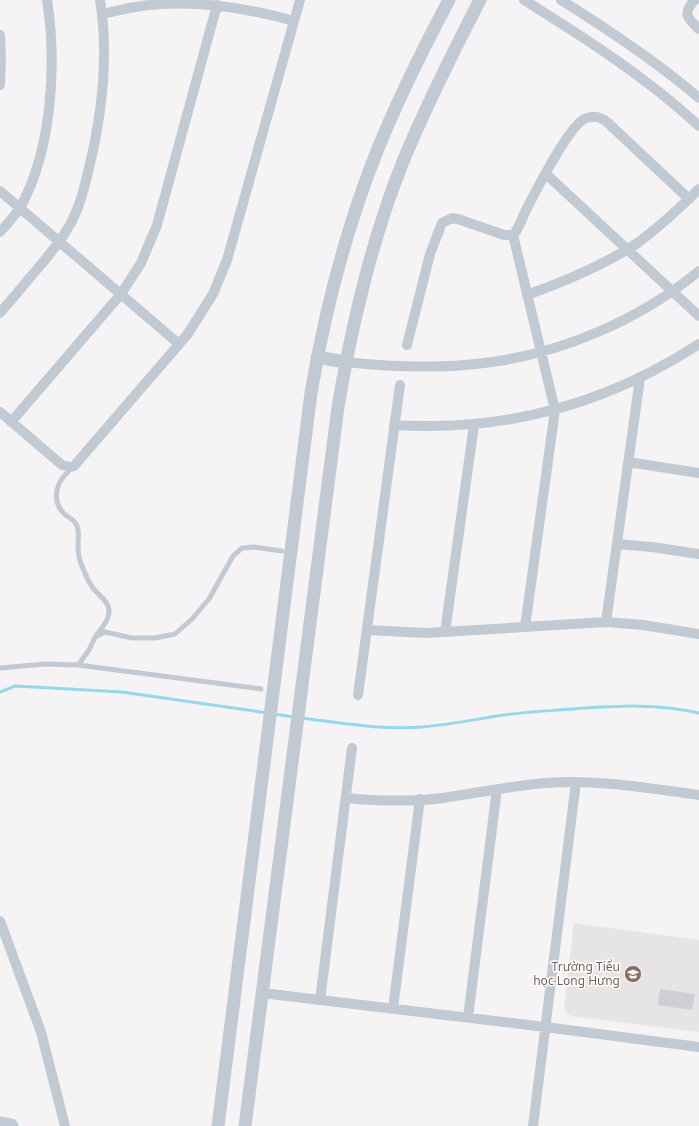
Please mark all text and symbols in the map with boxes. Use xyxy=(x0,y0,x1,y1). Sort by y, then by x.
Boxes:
place label: Trường Tiểu học Long Hưng xyxy=(533,958,620,989)
school or university icon: Trường Tiểu học Long Hưng xyxy=(623,964,643,984)

